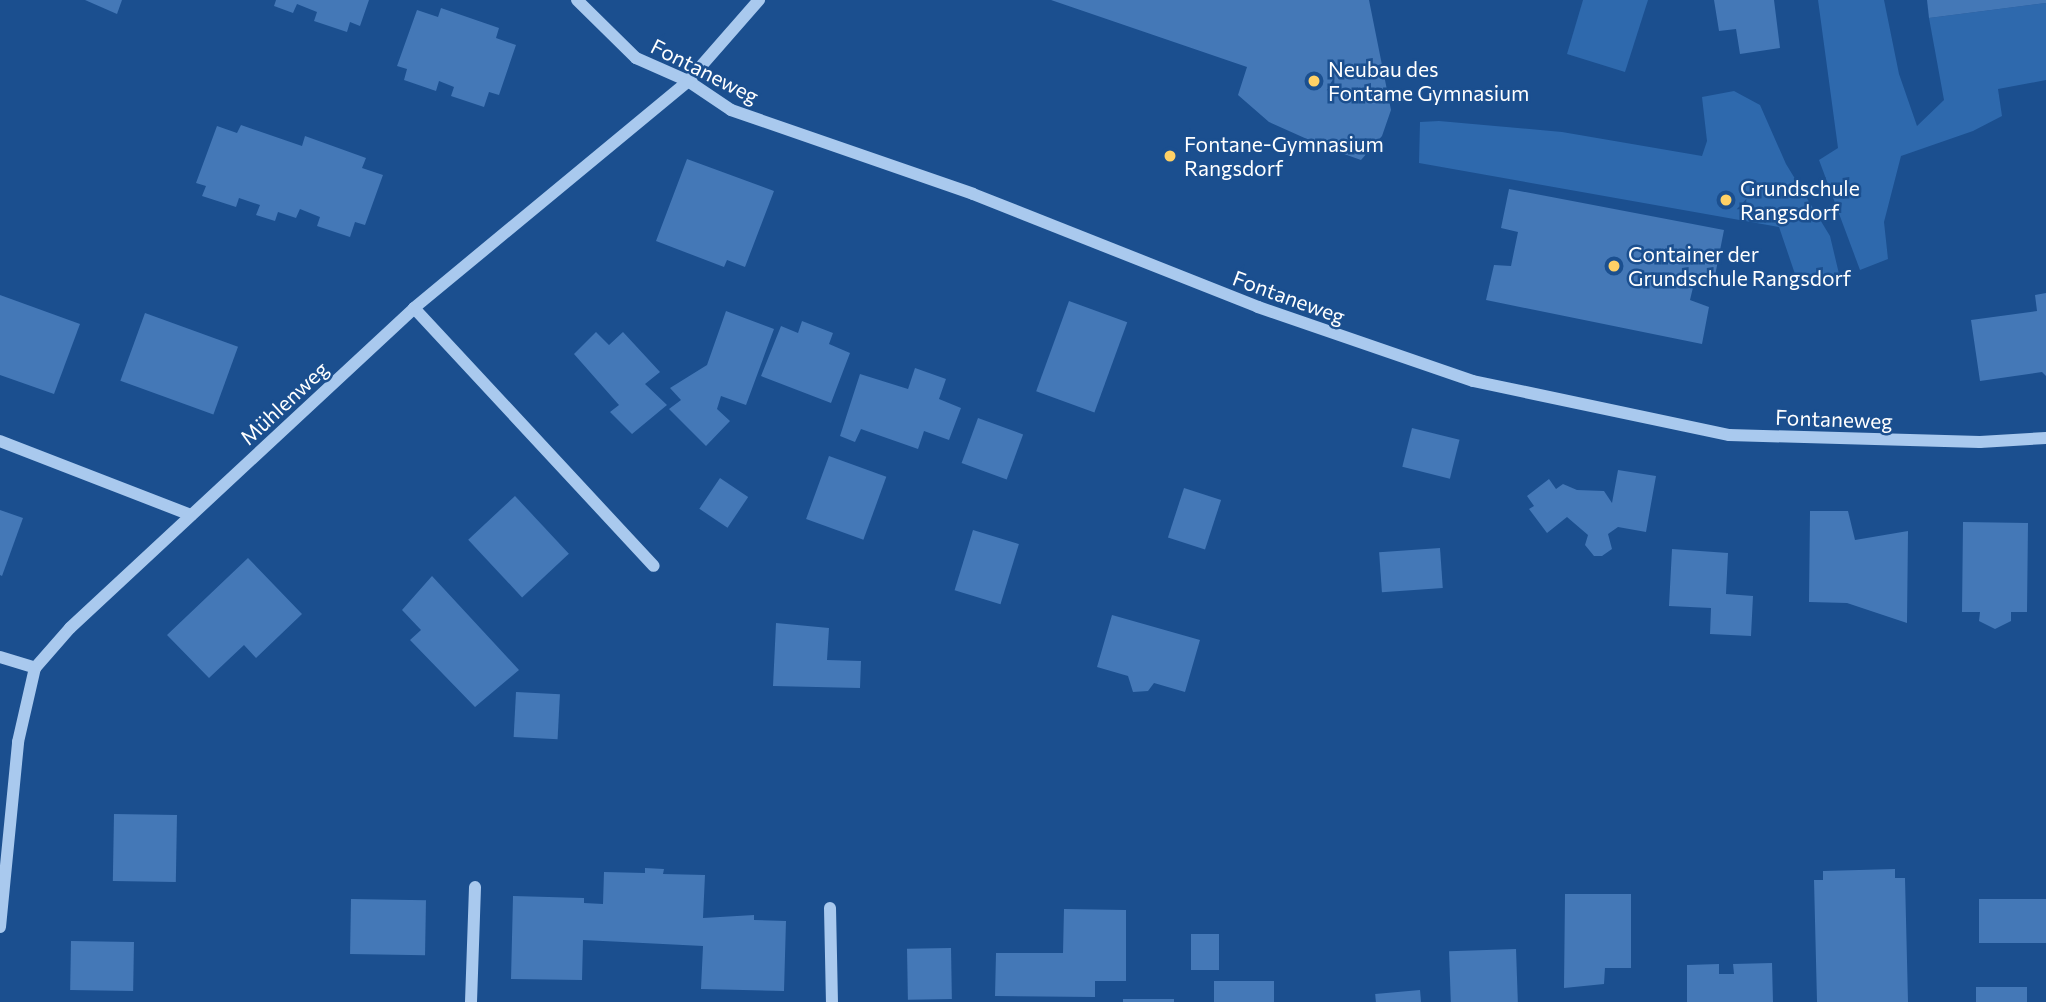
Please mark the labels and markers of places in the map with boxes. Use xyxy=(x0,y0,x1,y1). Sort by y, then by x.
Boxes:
place label: Neubau des Fontame Gymnasium xyxy=(1328,56,1529,106)
marker: Neubau des Fontame Gymnasium xyxy=(1306,73,1322,89)
place label: Fontane-Gymnasium Rangsdorf xyxy=(1184,131,1384,181)
marker: Fontane-Gymnasium Rangsdorf xyxy=(1162,148,1178,164)
place label: Grundschule Rangsdorf xyxy=(1740,175,1860,225)
marker: Grundschule Rangsdorf xyxy=(1718,192,1734,208)
place label: Container der Grundschule Rangsdorf xyxy=(1628,241,1851,291)
marker: Container der Grundschule Rangsdorf xyxy=(1606,258,1622,274)

